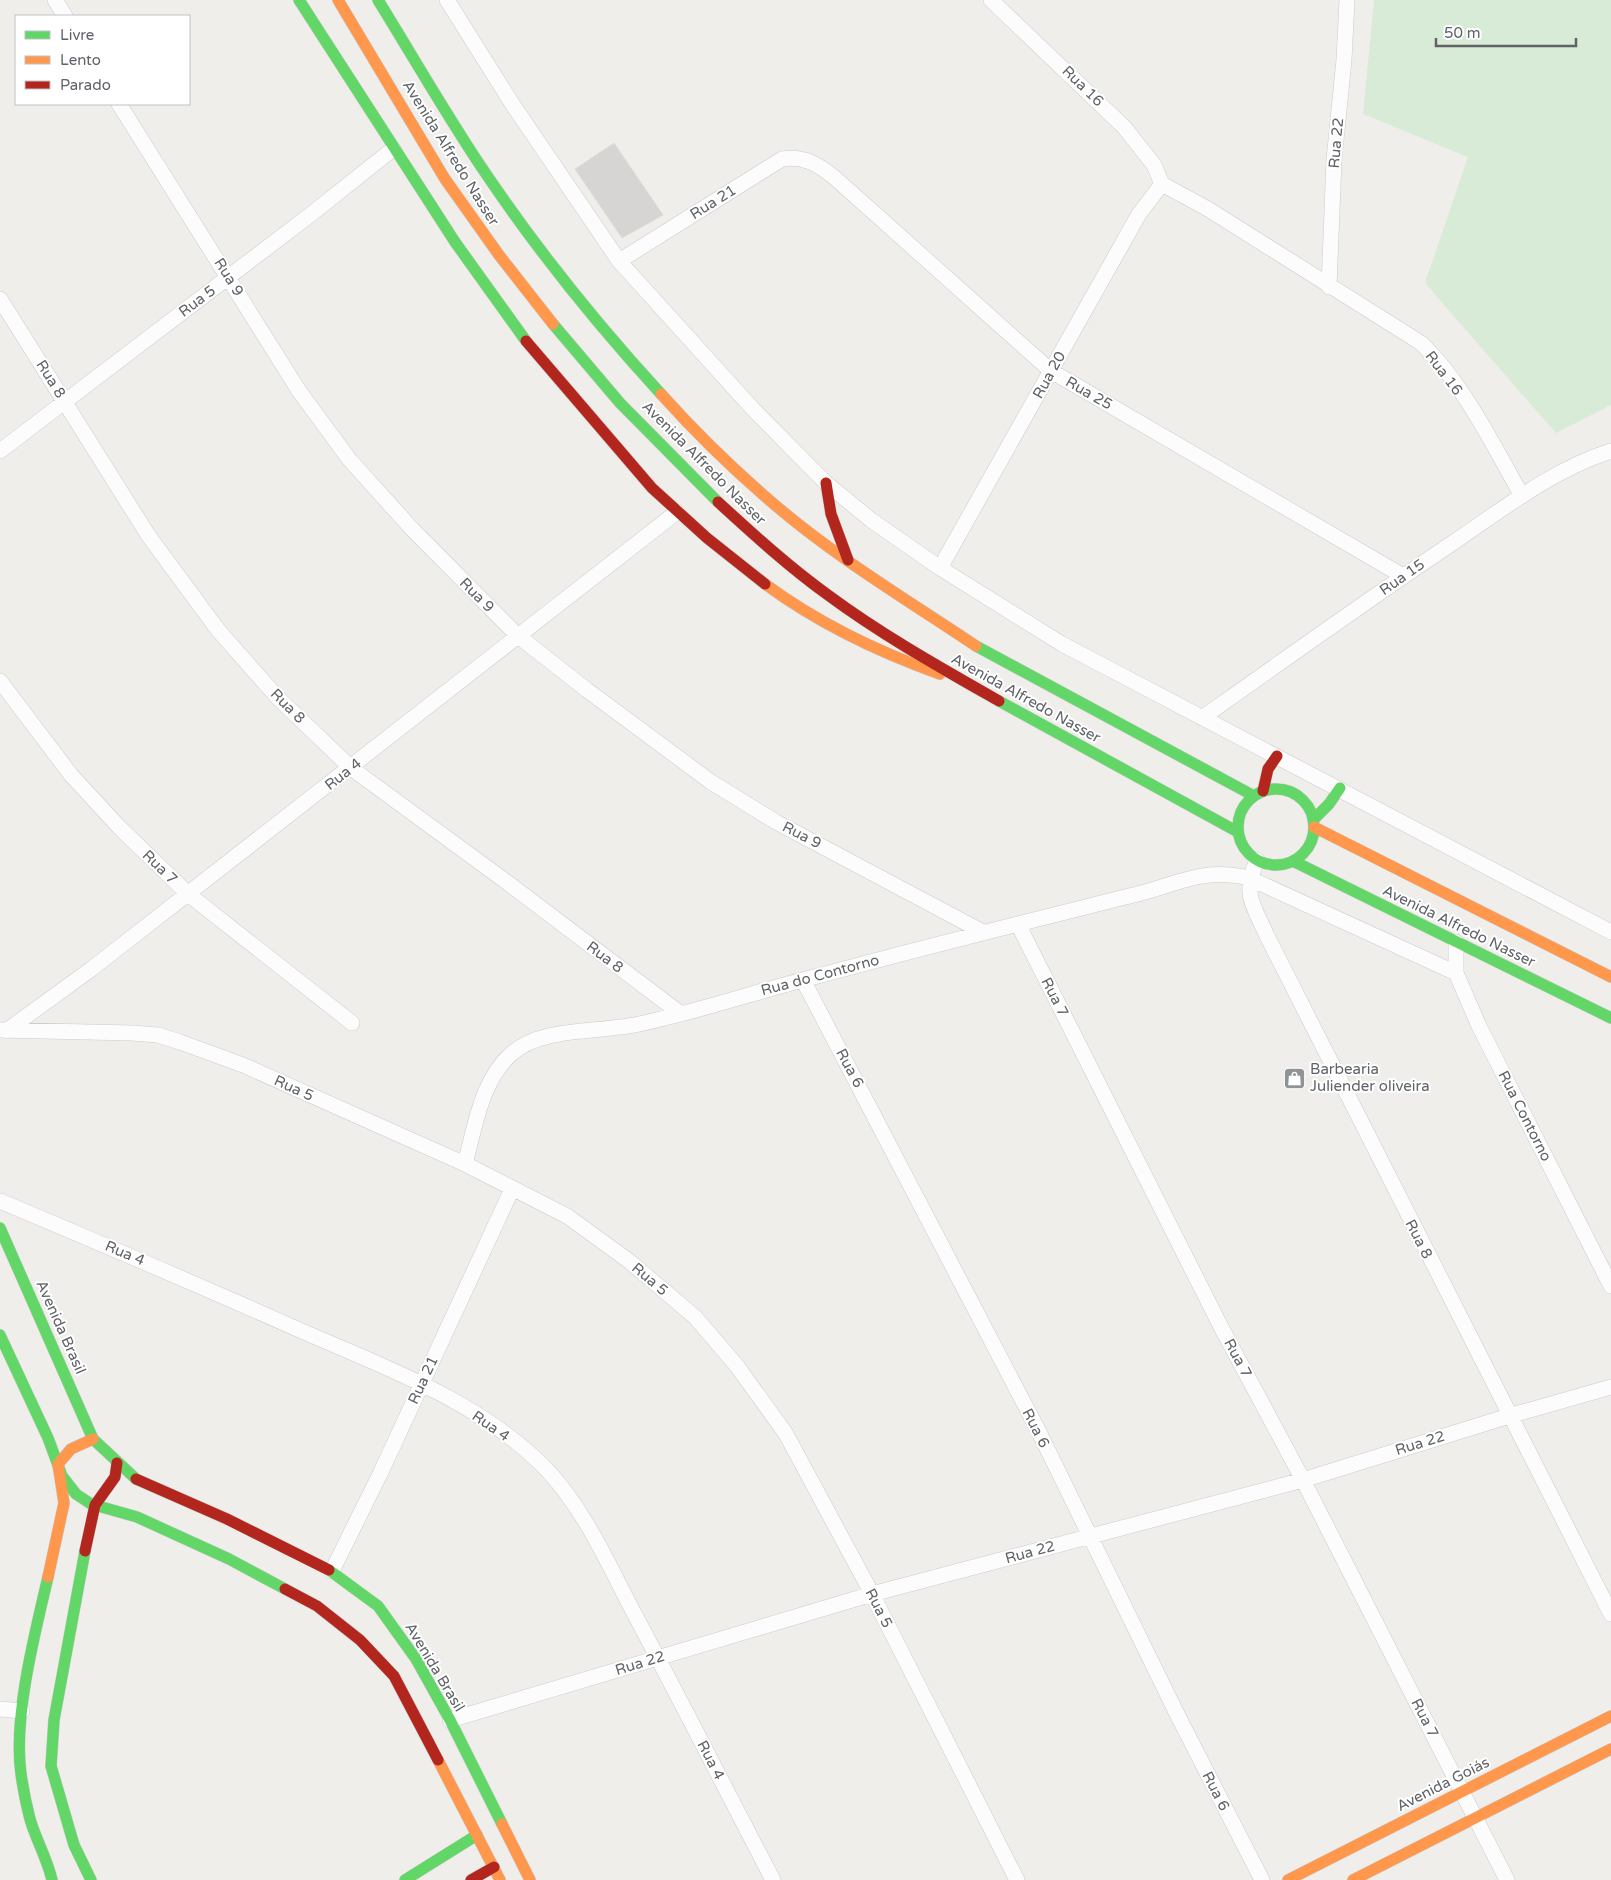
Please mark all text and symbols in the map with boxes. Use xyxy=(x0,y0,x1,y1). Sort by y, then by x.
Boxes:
legend xyxy=(15,15,190,105)
scale bar xyxy=(1436,15,1576,47)
text: 50 m xyxy=(1444,24,1481,42)
text: Livre xyxy=(60,26,94,44)
text: Lento xyxy=(60,51,101,69)
street label: Rua 16 xyxy=(1058,62,1108,110)
text: Parado xyxy=(60,76,111,94)
street label: Avenida Alfredo Nasser xyxy=(399,77,503,229)
street label: Rua 22 xyxy=(1325,117,1347,169)
street label: Rua 21 xyxy=(687,181,739,223)
street label: Rua 9 xyxy=(210,255,248,299)
street label: Rua 5 xyxy=(175,281,219,321)
street label: Rua 16 xyxy=(1421,347,1467,399)
street label: Rua 20 xyxy=(1029,348,1069,402)
street label: Rua 8 xyxy=(32,357,70,401)
street label: Rua 25 xyxy=(1062,372,1116,414)
street label: Avenida Alfredo Nasser xyxy=(638,397,770,529)
street label: Rua 15 xyxy=(1376,555,1428,599)
street label: Rua 9 xyxy=(456,574,498,616)
street label: Avenida Alfredo Nasser xyxy=(948,649,1104,747)
street label: Rua 8 xyxy=(267,685,309,727)
street label: Rua 4 xyxy=(321,754,365,794)
street label: Rua 9 xyxy=(779,818,825,852)
street label: Rua 7 xyxy=(139,846,181,888)
street label: Avenida Alfredo Nasser xyxy=(1380,881,1539,971)
street label: Rua 8 xyxy=(583,937,627,977)
street label: Rua do Contorno xyxy=(759,951,881,999)
street label: Rua 7 xyxy=(1038,974,1072,1020)
street label: Rua 6 xyxy=(832,1045,868,1091)
place label: Barbearia Juliender oliveira xyxy=(1310,1060,1430,1095)
shop icon: Barbearia Juliender oliveira xyxy=(1282,1066,1306,1090)
street label: Rua Contorno xyxy=(1494,1068,1556,1164)
street label: Rua 5 xyxy=(271,1071,317,1105)
street label: Rua 8 xyxy=(1402,1216,1436,1262)
street label: Rua 4 xyxy=(102,1237,148,1269)
street label: Rua 5 xyxy=(628,1259,672,1299)
street label: Avenida Brasil xyxy=(32,1277,90,1377)
street label: Rua 7 xyxy=(1220,1335,1256,1381)
street label: Rua 21 xyxy=(404,1353,442,1407)
street label: Rua 6 xyxy=(1019,1405,1053,1451)
street label: Rua 4 xyxy=(469,1407,513,1445)
street label: Rua 22 xyxy=(1393,1427,1447,1459)
street label: Rua 22 xyxy=(1003,1537,1057,1567)
street label: Rua 5 xyxy=(862,1585,896,1631)
street label: Avenida Brasil xyxy=(401,1619,469,1715)
street label: Rua 22 xyxy=(613,1647,667,1679)
street label: Rua 7 xyxy=(1408,1695,1442,1741)
street label: Rua 4 xyxy=(694,1737,728,1783)
street label: Avenida Goiás xyxy=(1394,1753,1492,1815)
street label: Rua 6 xyxy=(1199,1768,1233,1814)

